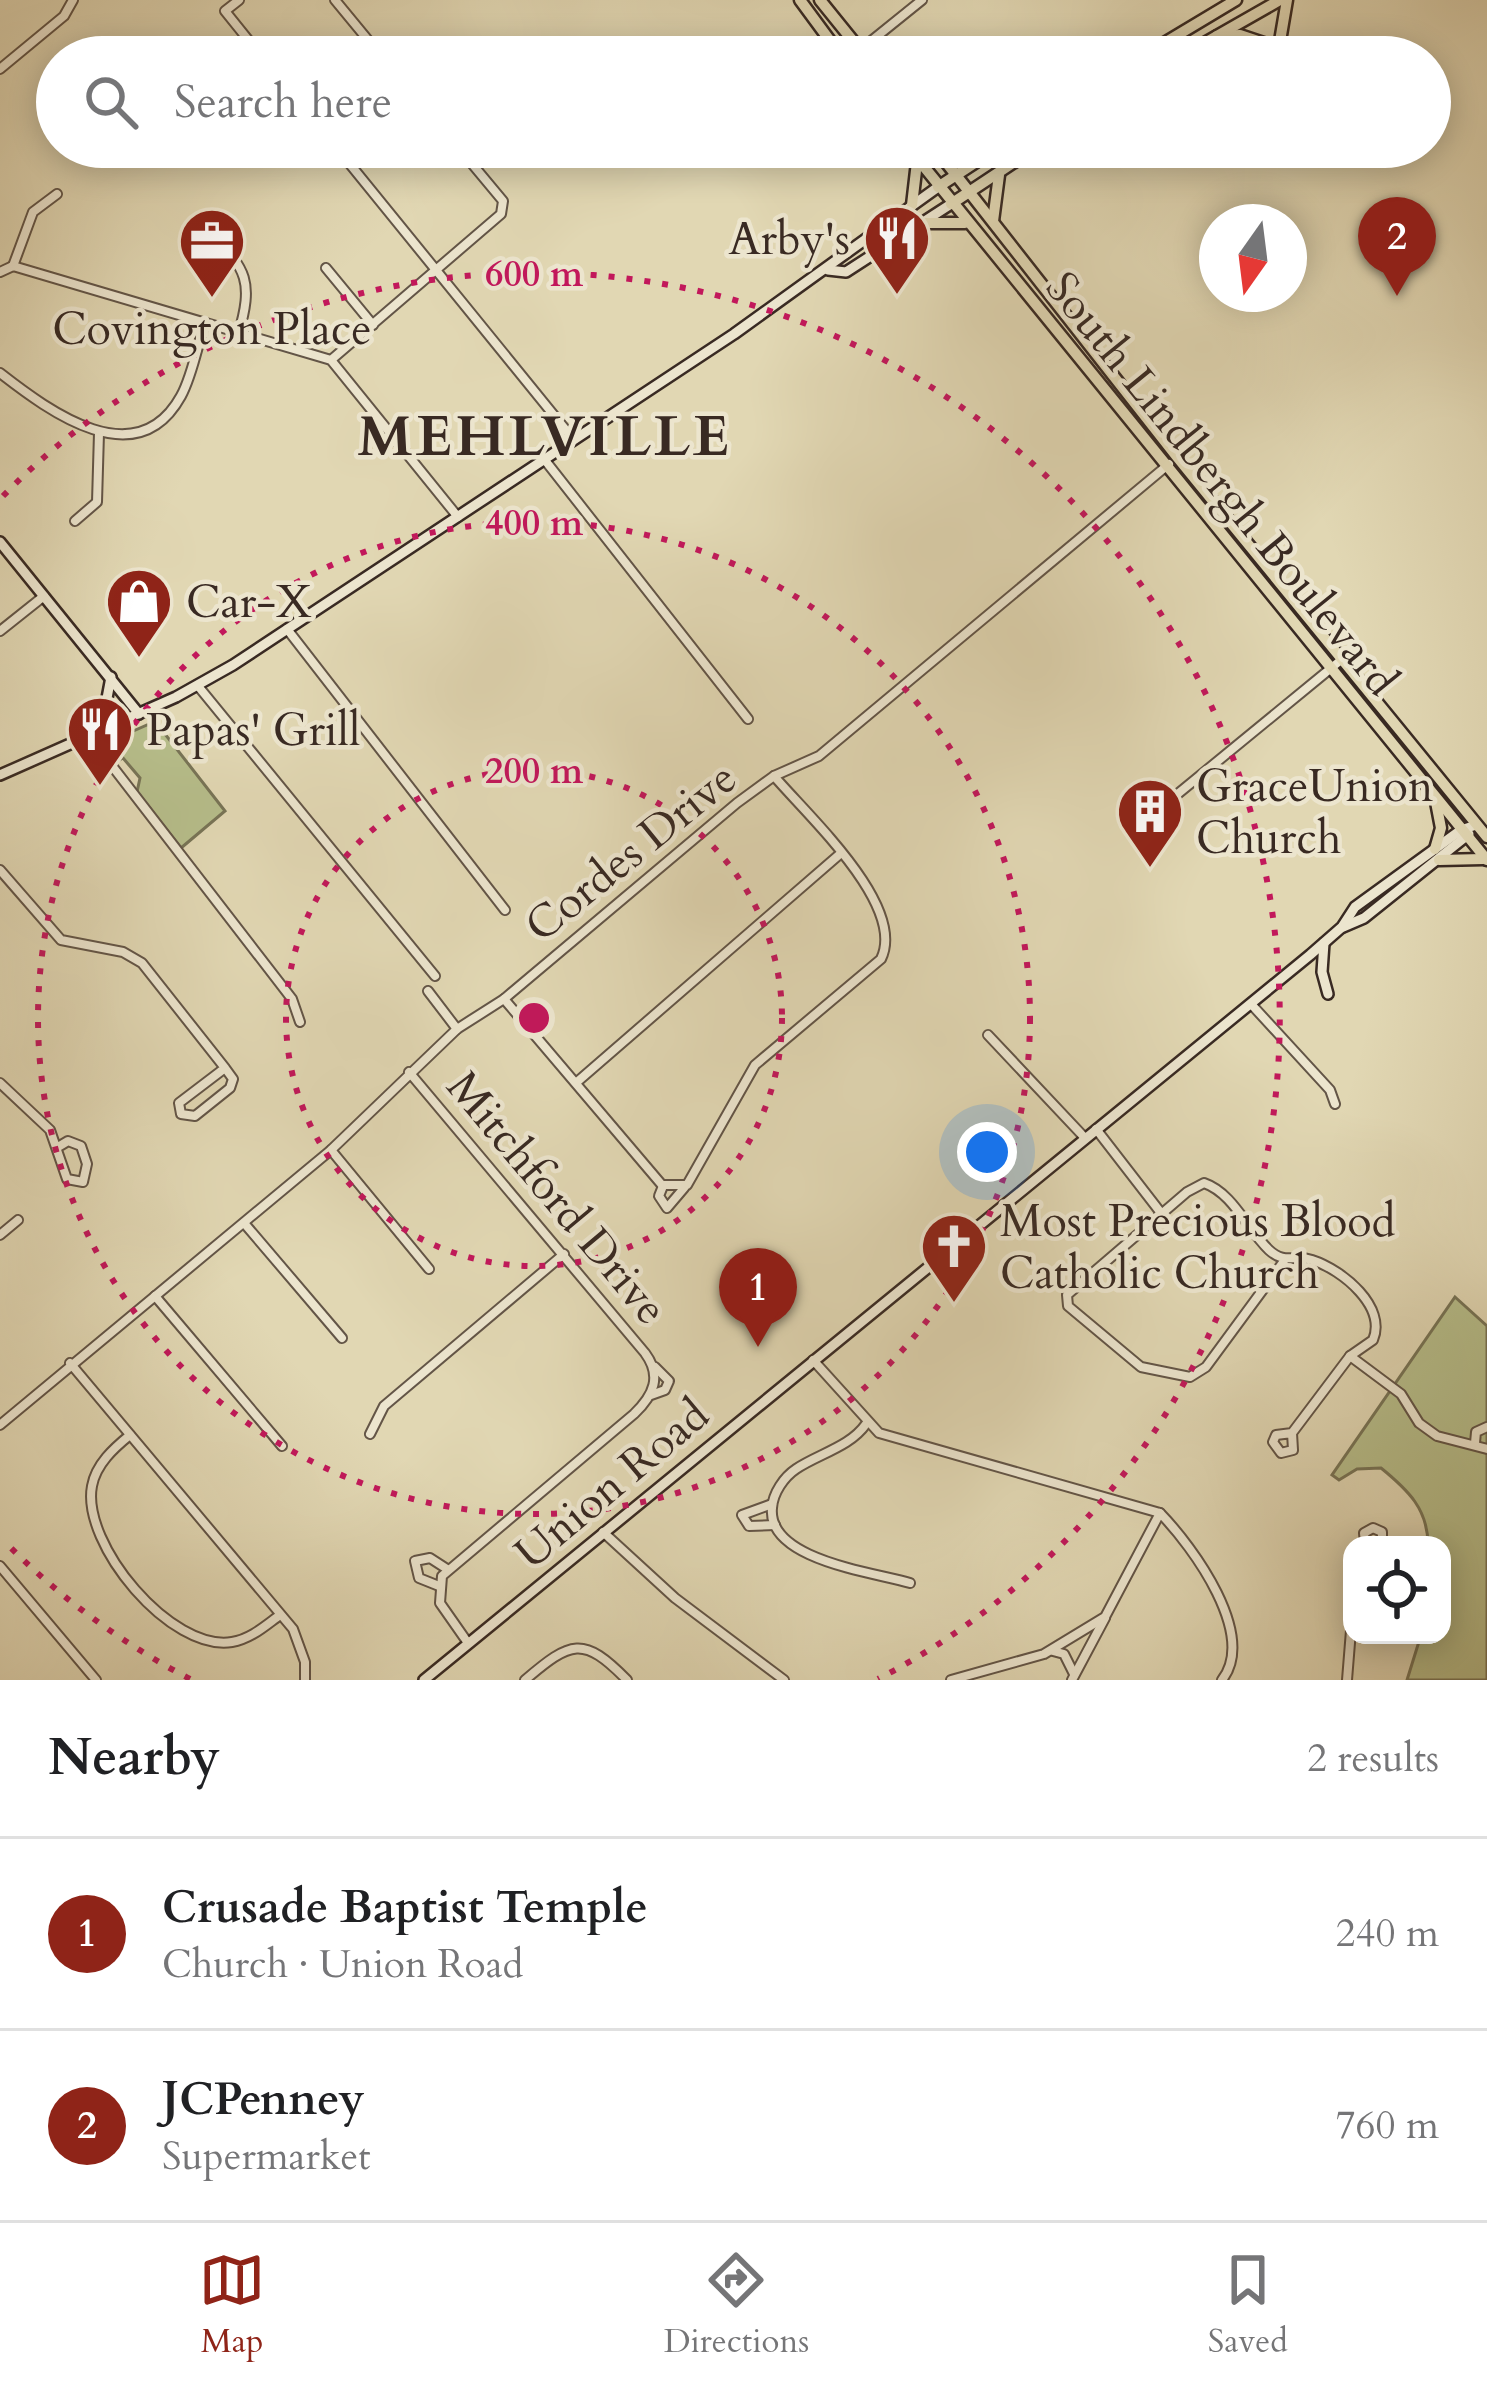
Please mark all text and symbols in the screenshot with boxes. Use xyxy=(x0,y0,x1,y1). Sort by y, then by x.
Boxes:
search box xyxy=(36,36,1451,168)
icon: search xyxy=(78,69,144,135)
text: Search here xyxy=(174,72,392,133)
pin: 2 xyxy=(1358,197,1436,296)
restaurant icon: Arby's xyxy=(862,203,932,297)
north arrow xyxy=(1199,204,1307,312)
office icon: Covington Place xyxy=(177,206,247,300)
place label: Arby's xyxy=(728,209,850,270)
text: 600 m xyxy=(485,250,584,299)
street label: South Lindbergh Boulevard xyxy=(1032,259,1412,709)
place label: Covington Place xyxy=(52,299,372,360)
district label: MEHLVILLE xyxy=(358,399,732,476)
text: 400 m xyxy=(485,499,584,548)
shop icon: Car-X xyxy=(104,566,174,660)
place label: Car-X xyxy=(186,572,312,633)
restaurant icon: Papas' Grill xyxy=(65,694,135,788)
place label: Papas' Grill xyxy=(146,700,360,761)
text: 200 m xyxy=(485,747,584,796)
street label: Cordes Drive xyxy=(512,748,749,956)
place label: GraceUnion Church xyxy=(1196,756,1434,869)
building icon: GraceUnion Church xyxy=(1115,776,1185,870)
centre of rings xyxy=(513,997,555,1039)
street label: Mitchford Drive xyxy=(433,1058,681,1338)
your location xyxy=(957,1122,1017,1182)
place label: Most Precious Blood Catholic Church xyxy=(1000,1191,1396,1304)
church icon: Most Precious Blood Catholic Church xyxy=(919,1211,989,1305)
pin: 1 xyxy=(719,1248,797,1347)
street label: Union Road xyxy=(502,1385,722,1583)
map controls xyxy=(1343,1536,1451,1644)
button: locate xyxy=(1343,1536,1451,1644)
text: Nearby xyxy=(48,1723,220,1793)
text: 2 results xyxy=(1307,1732,1439,1785)
text: Crusade Baptist Temple xyxy=(162,1877,648,1938)
text: 1 xyxy=(77,1907,97,1960)
text: 240 m xyxy=(1336,1907,1439,1960)
text: Church · Union Road xyxy=(162,1938,523,1991)
text: JCPenney xyxy=(162,2069,365,2130)
text: 2 xyxy=(77,2099,97,2152)
text: 760 m xyxy=(1336,2099,1439,2152)
text: Supermarket xyxy=(162,2130,371,2183)
tab: Map xyxy=(199,2247,265,2364)
tab: Directions xyxy=(664,2247,809,2364)
tab: Saved xyxy=(1208,2247,1288,2364)

